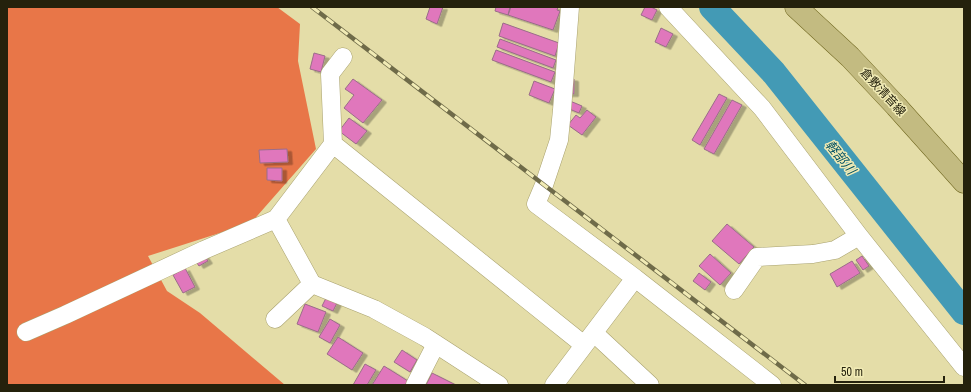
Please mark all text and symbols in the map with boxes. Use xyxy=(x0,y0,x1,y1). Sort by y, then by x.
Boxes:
street label: 倉敷清音線 xyxy=(857,65,909,119)
water label: 軽部川 xyxy=(822,137,861,179)
scale bar xyxy=(835,358,944,384)
text: 50 m xyxy=(841,364,863,380)

